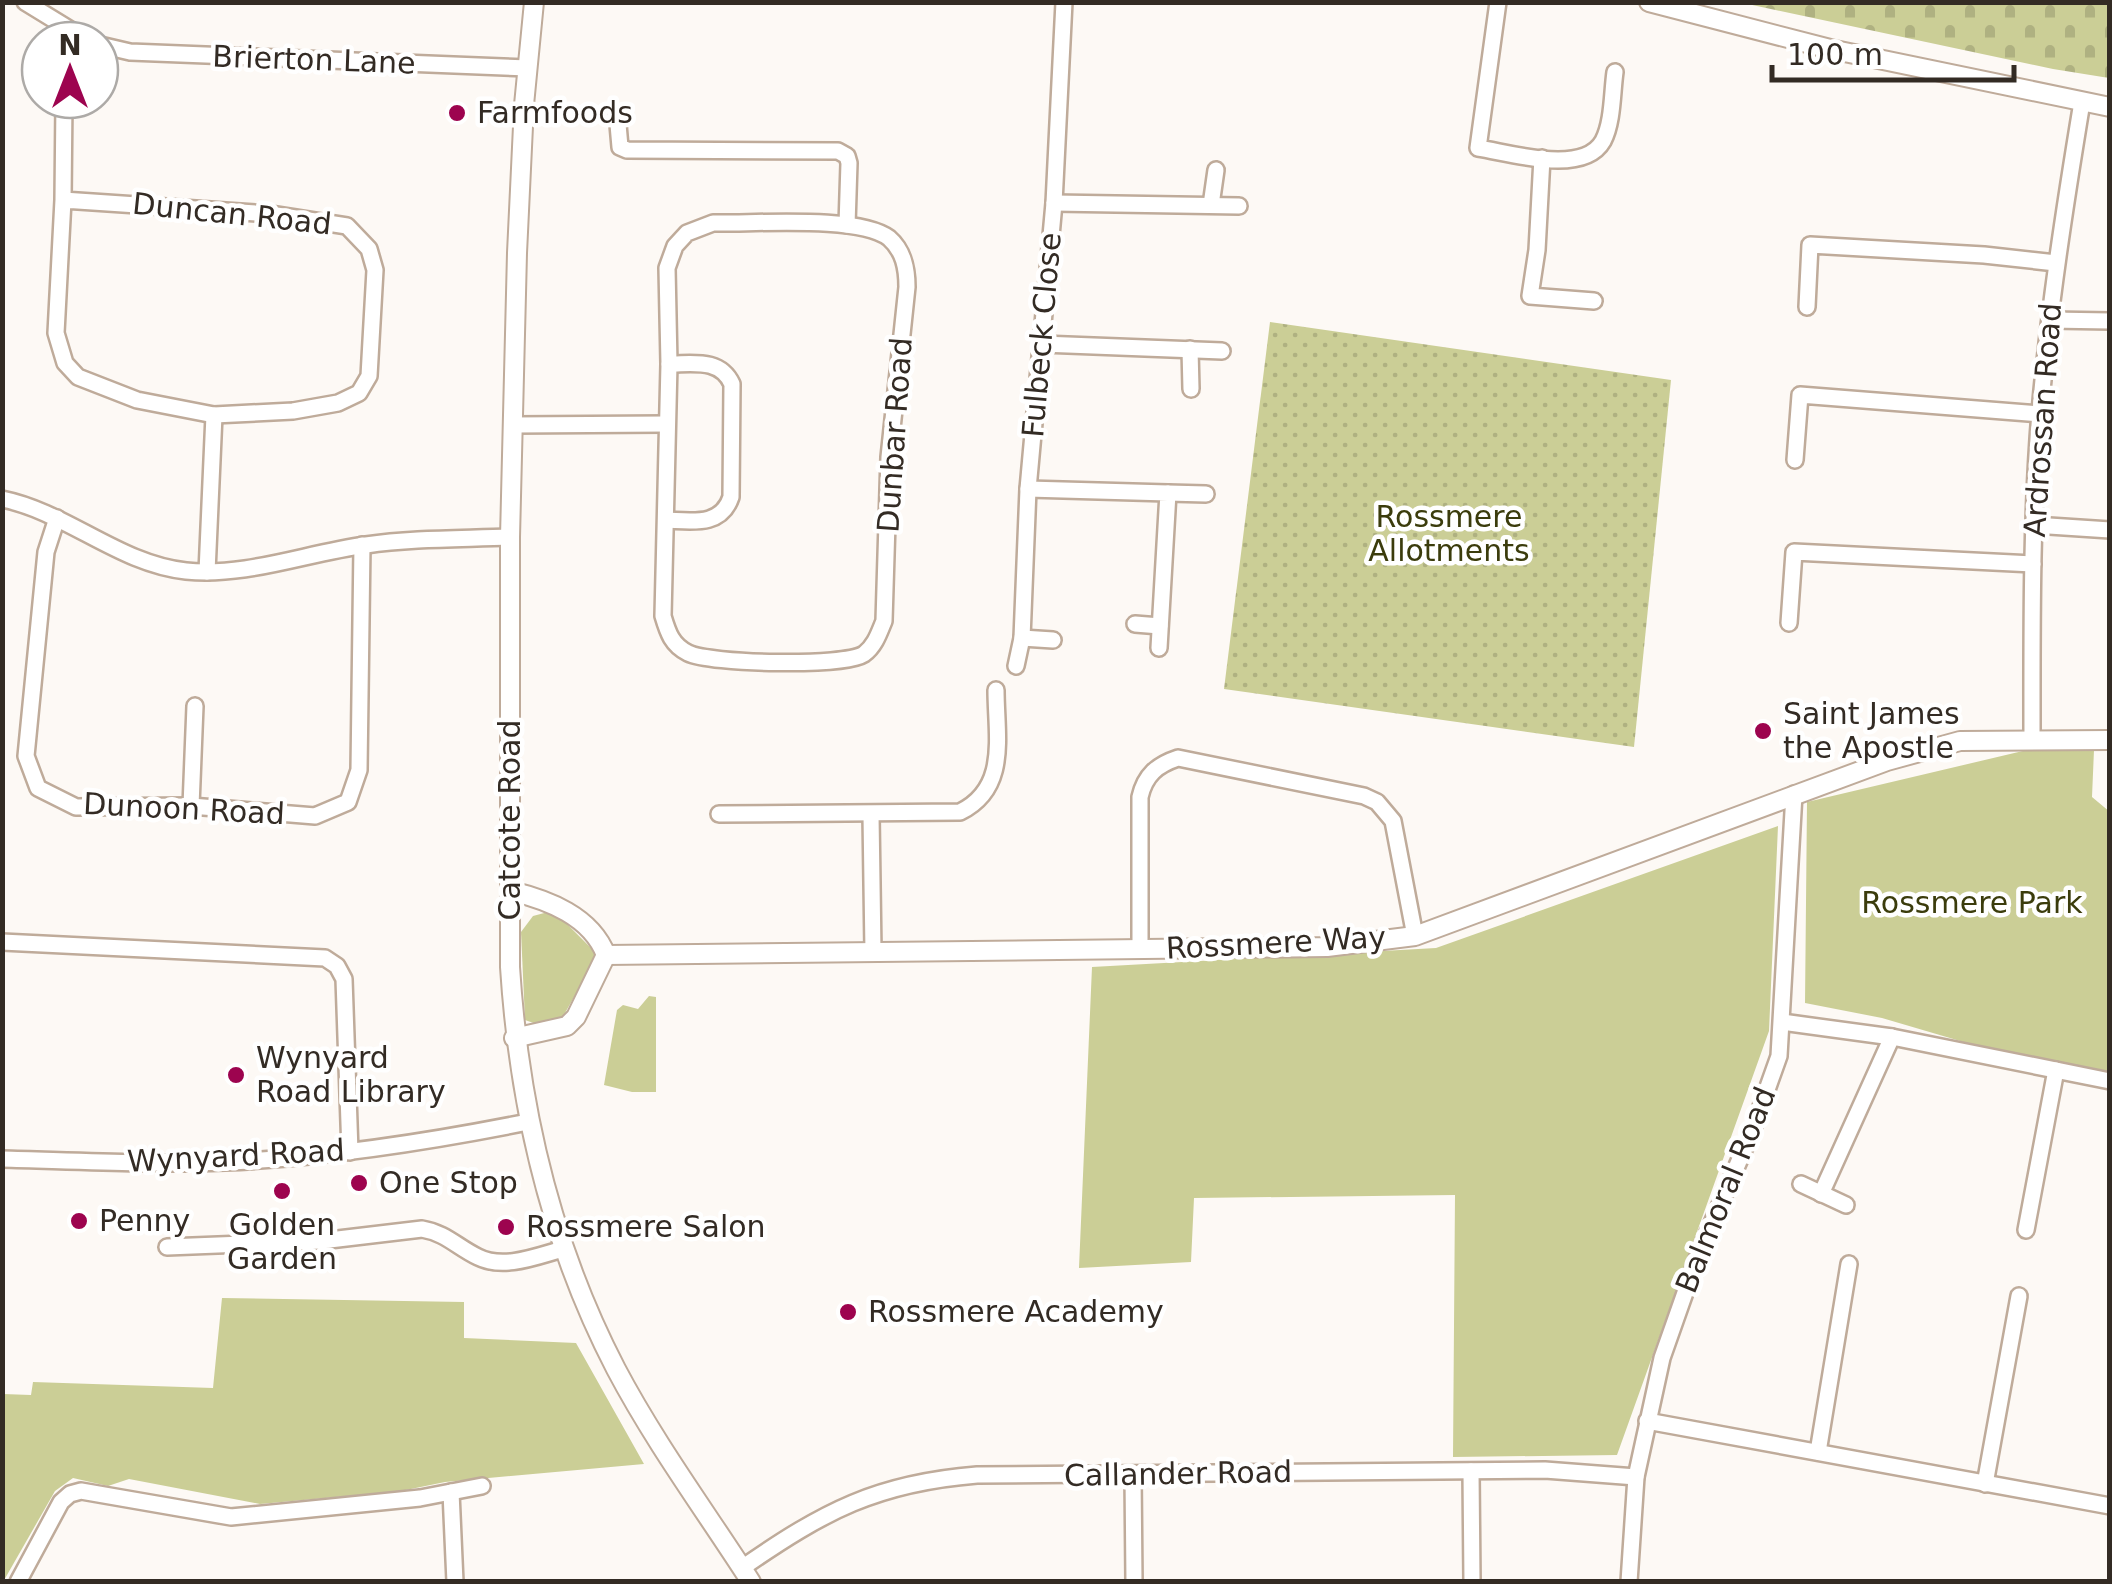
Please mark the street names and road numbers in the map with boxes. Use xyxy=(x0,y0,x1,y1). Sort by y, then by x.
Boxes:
street label: Brierton Lane xyxy=(212,38,416,81)
street label: Duncan Road xyxy=(131,186,333,241)
street label: Fulbeck Close xyxy=(1015,231,1068,439)
street label: Ardrossan Road xyxy=(2017,302,2068,538)
street label: Dunbar Road xyxy=(870,336,919,534)
street label: Catcote Road xyxy=(492,720,527,920)
street label: Dunoon Road xyxy=(82,786,286,831)
street label: Rossmere Way xyxy=(1165,919,1387,966)
street label: Balmoral Road xyxy=(1668,1082,1783,1298)
street label: Wynyard Road xyxy=(126,1132,346,1179)
street label: Callander Road xyxy=(1064,1454,1292,1493)

